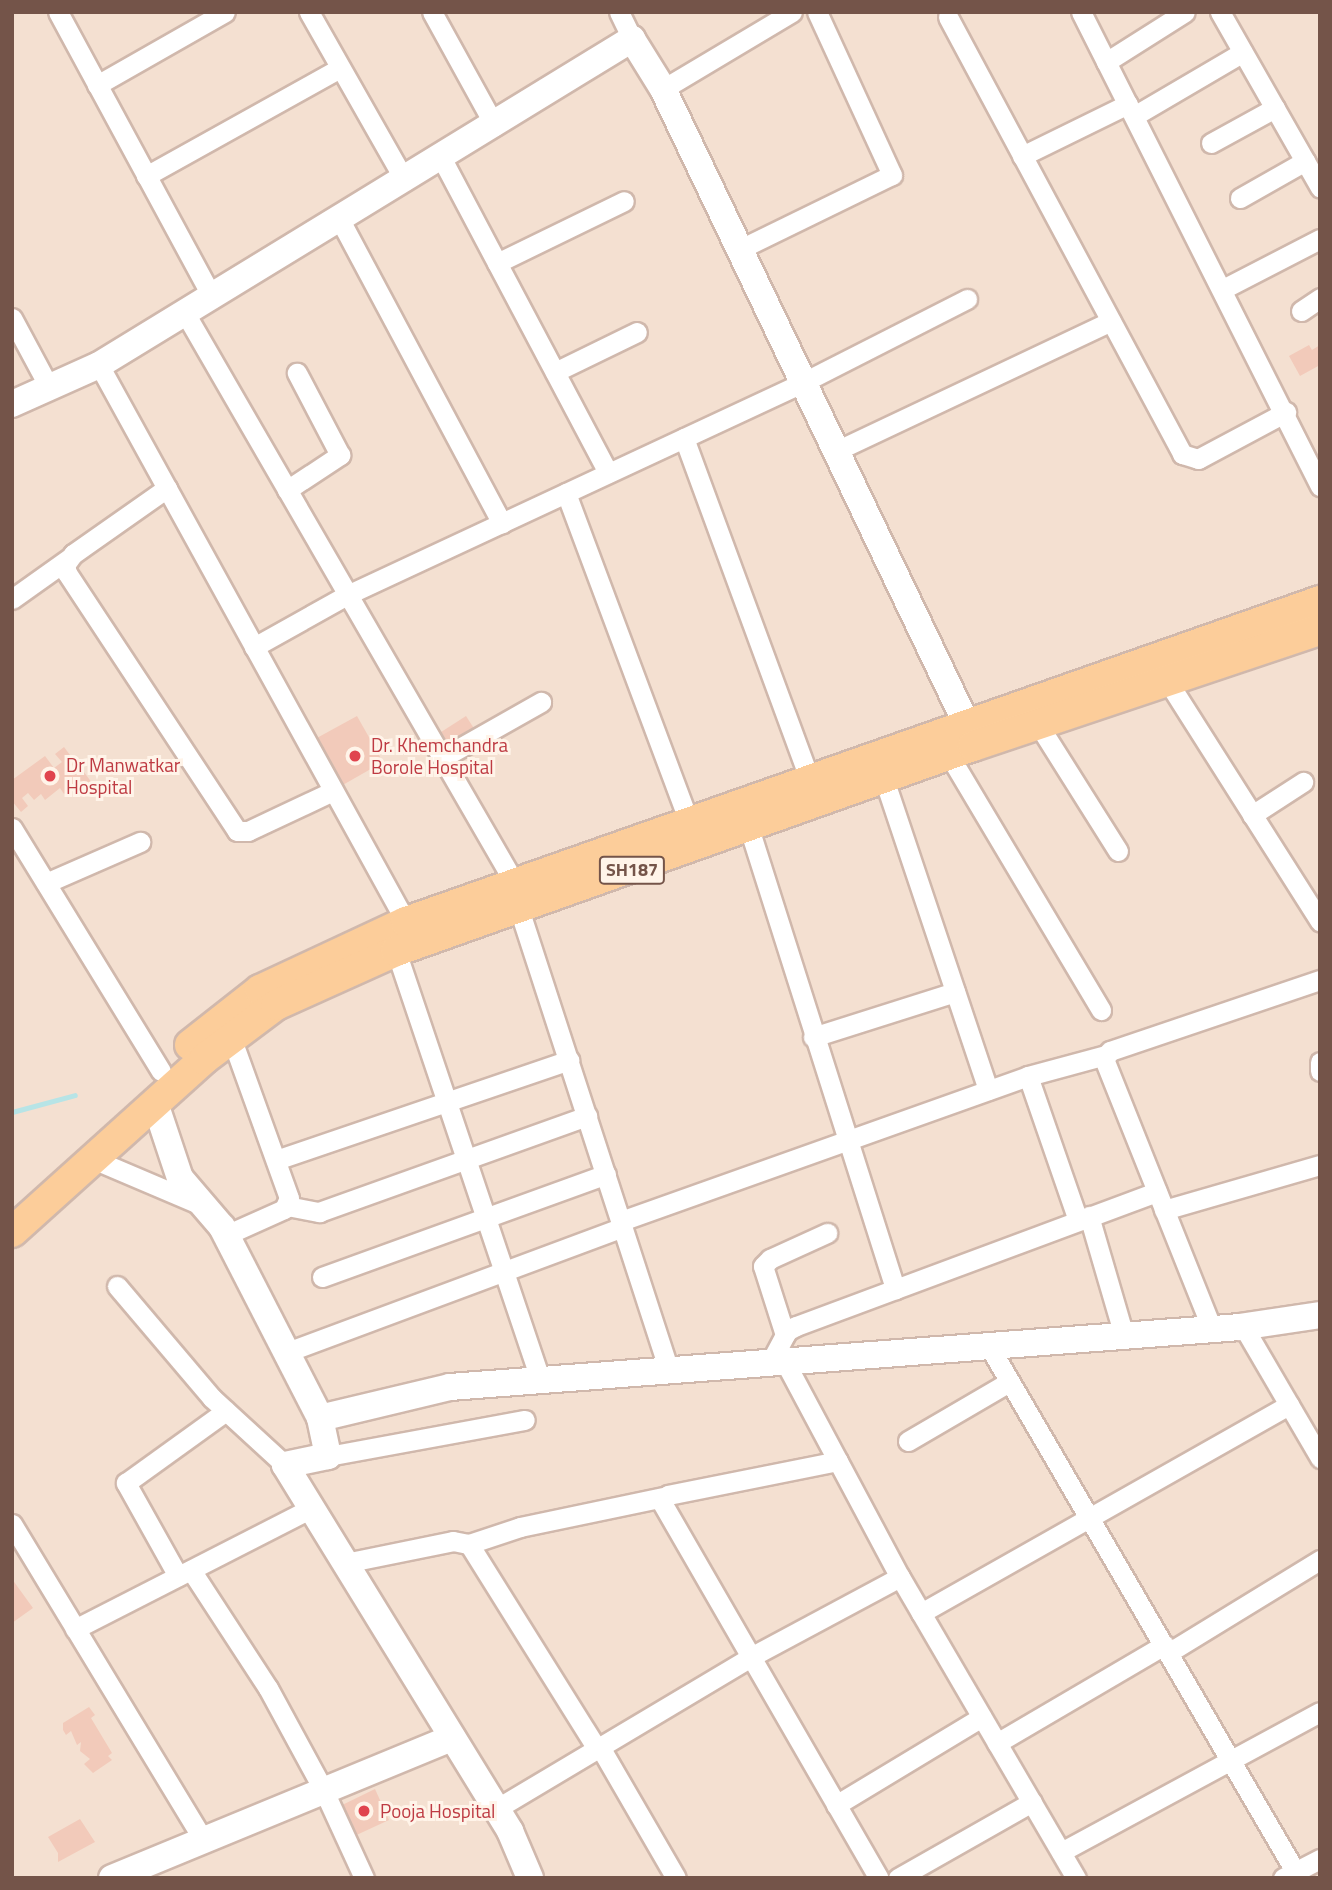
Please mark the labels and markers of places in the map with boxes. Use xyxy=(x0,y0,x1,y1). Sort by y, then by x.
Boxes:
place label: Dr. Khemchandra Borole Hospital xyxy=(371,734,508,778)
marker: Dr. Khemchandra Borole Hospital xyxy=(345,746,365,766)
place label: Dr Manwatkar Hospital xyxy=(66,754,180,798)
marker: Dr Manwatkar Hospital xyxy=(40,766,60,786)
place label: Pooja Hospital xyxy=(380,1800,495,1822)
marker: Pooja Hospital xyxy=(354,1801,374,1821)

